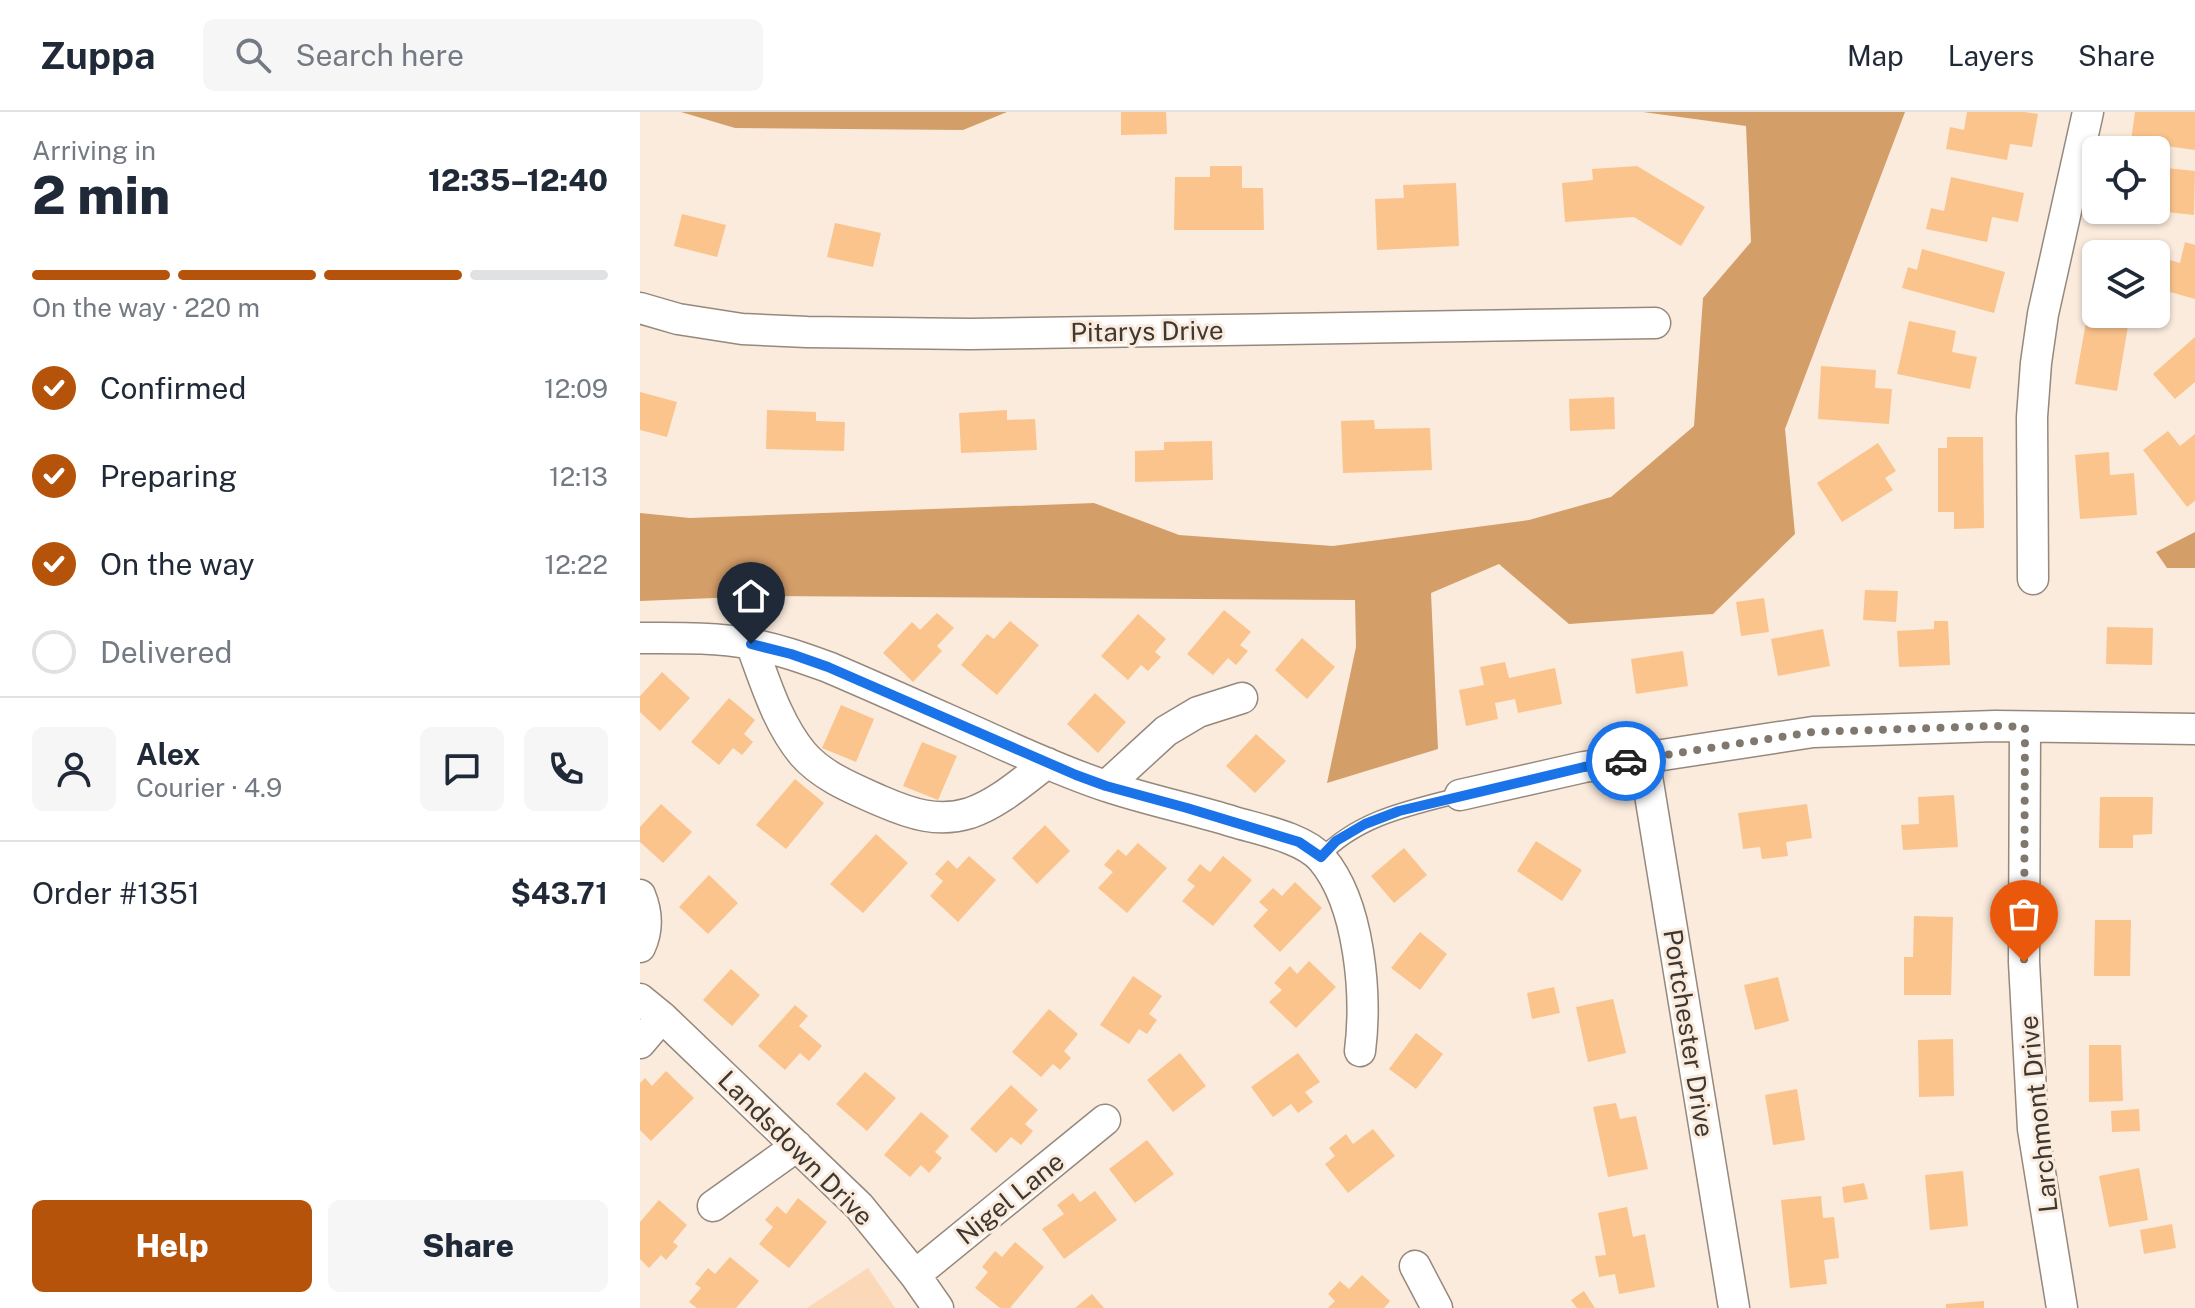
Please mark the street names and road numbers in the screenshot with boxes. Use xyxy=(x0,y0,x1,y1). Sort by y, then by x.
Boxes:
street label: Pitarys Drive xyxy=(1070,314,1224,348)
street label: Portchester Drive xyxy=(1657,927,1721,1139)
street label: Larchmont Drive xyxy=(2012,1014,2064,1214)
street label: Landsdown Drive xyxy=(712,1064,880,1232)
street label: Nigel Lane xyxy=(950,1145,1070,1251)

